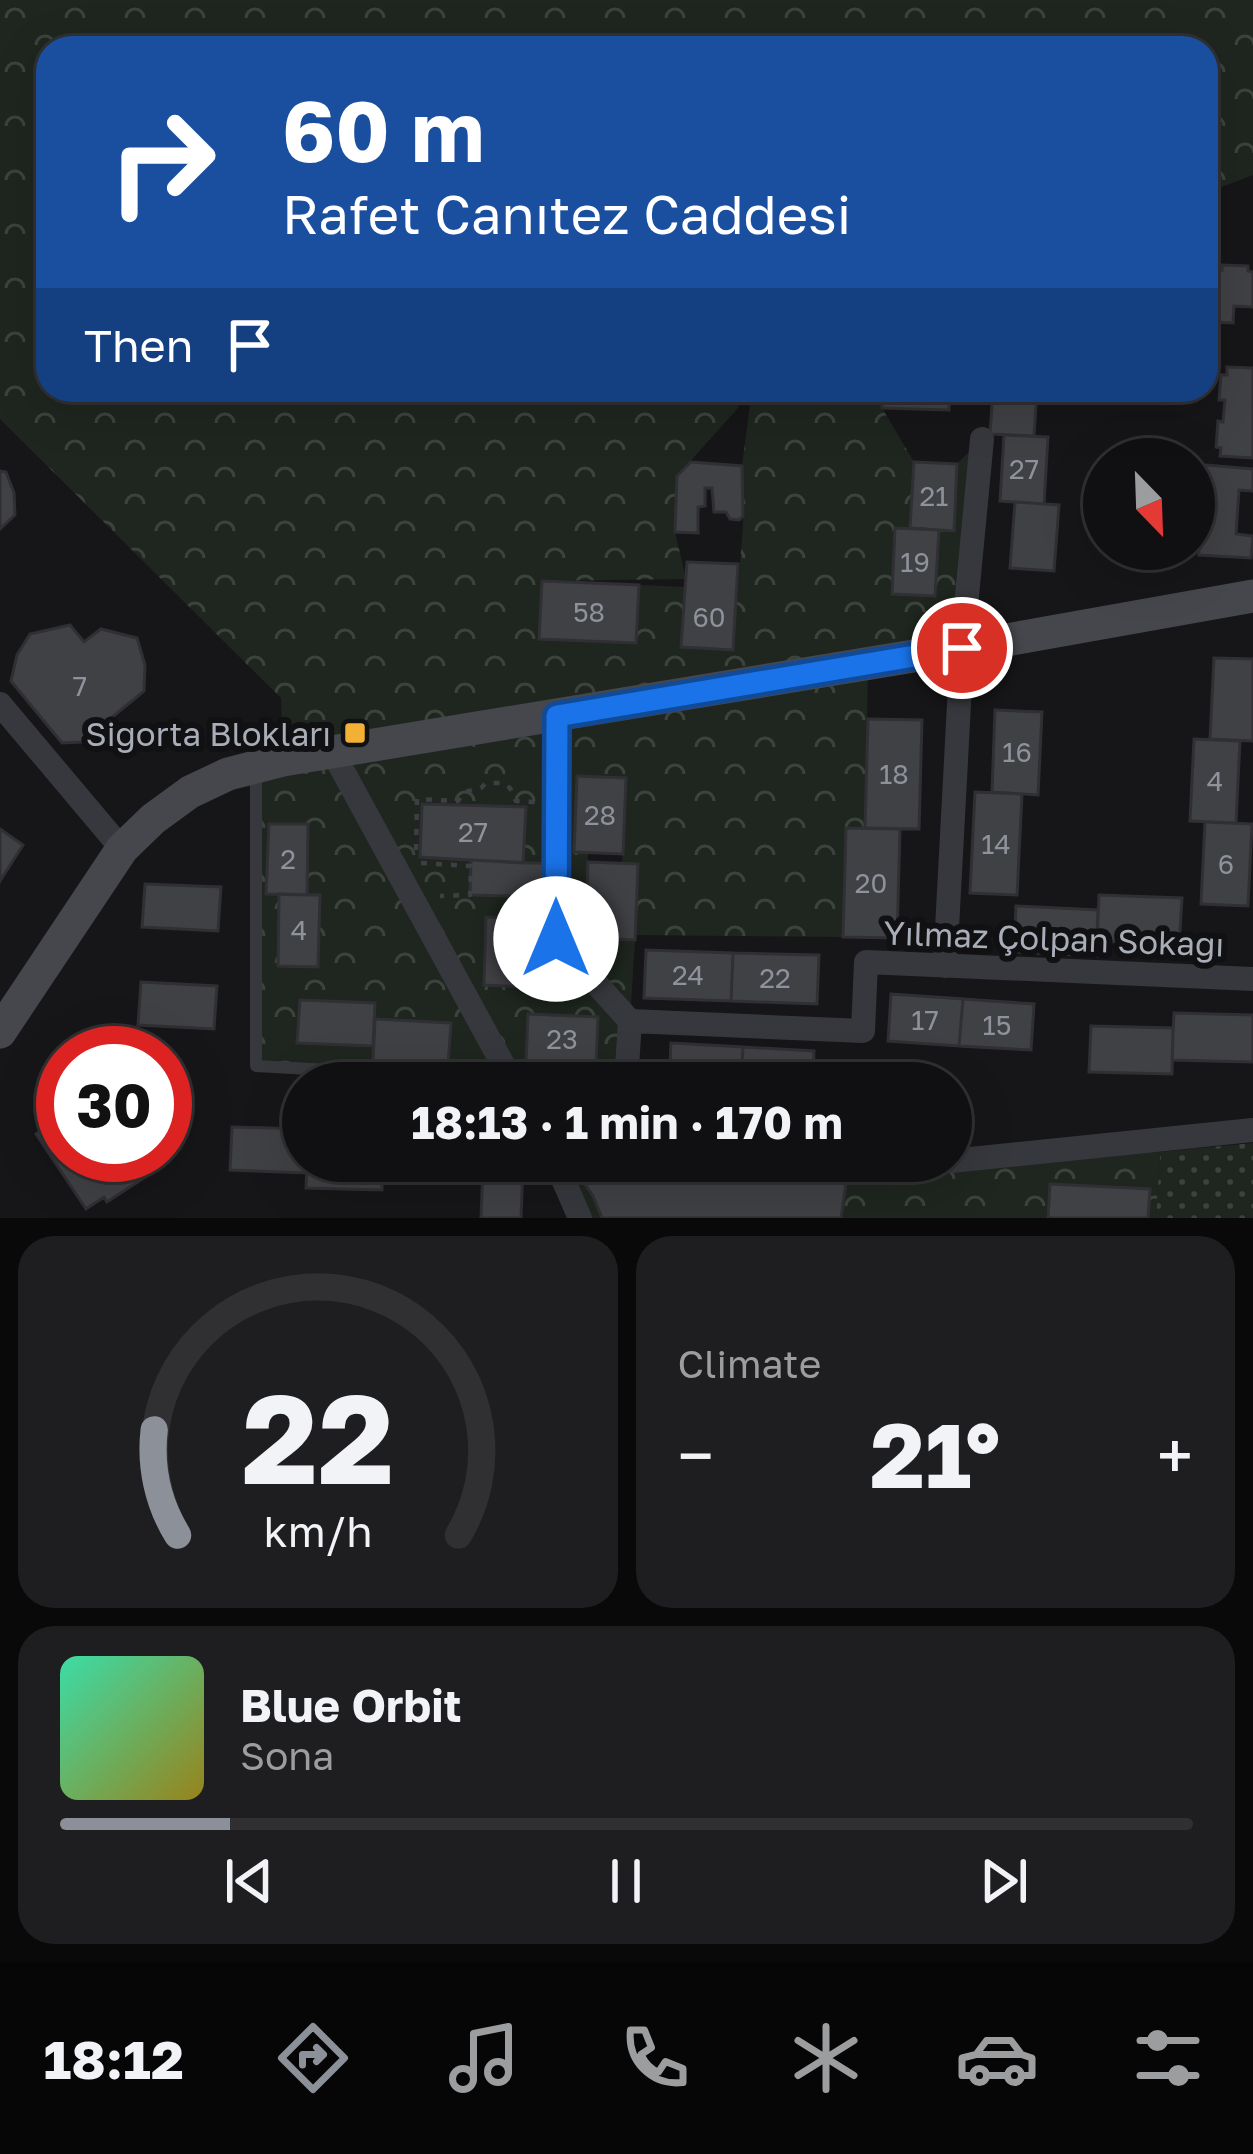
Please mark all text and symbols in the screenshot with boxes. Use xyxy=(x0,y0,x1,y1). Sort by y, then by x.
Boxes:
text: 60 m xyxy=(282,80,484,180)
icon: right xyxy=(84,84,240,240)
text: Rafet Canıtez Caddesi xyxy=(282,181,851,246)
icon: arrive xyxy=(217,312,283,378)
text: Then xyxy=(84,318,193,372)
north arrow xyxy=(1083,438,1215,570)
map controls xyxy=(1083,438,1215,570)
house number: 27 xyxy=(1009,453,1039,485)
house number: 21 xyxy=(920,480,948,512)
house number: 19 xyxy=(900,546,930,578)
house number: 58 xyxy=(573,596,605,628)
pin xyxy=(911,597,1013,699)
house number: 60 xyxy=(692,601,726,633)
icon: arrive xyxy=(929,615,995,681)
house number: 7 xyxy=(73,670,87,702)
place label: Sigorta Blokları xyxy=(86,714,331,753)
marker: Sigorta Blokları xyxy=(342,720,368,746)
house number: 16 xyxy=(1002,736,1032,768)
house number: 18 xyxy=(879,758,909,790)
house number: 4 xyxy=(1207,765,1223,797)
house number: 28 xyxy=(584,799,616,831)
house number: 27 xyxy=(458,816,488,848)
house number: 14 xyxy=(981,828,1011,860)
house number: 2 xyxy=(280,843,296,875)
house number: 6 xyxy=(1218,848,1234,880)
house number: 20 xyxy=(855,867,887,899)
position arrow xyxy=(493,876,619,1002)
street label: Yılmaz Çolpan Sokağı xyxy=(883,913,1225,963)
house number: 4 xyxy=(291,914,307,946)
house number: 24 xyxy=(672,959,704,991)
house number: 22 xyxy=(759,962,791,994)
house number: 17 xyxy=(911,1004,939,1036)
house number: 15 xyxy=(983,1009,1011,1041)
house number: 23 xyxy=(546,1023,578,1055)
speed limit sign: 30 xyxy=(36,1026,192,1182)
text: 18:13 · 1 min · 170 m xyxy=(411,1095,843,1149)
text: Climate xyxy=(678,1340,821,1387)
text: 22 xyxy=(242,1362,394,1511)
text: 21° xyxy=(870,1400,1000,1508)
text: − xyxy=(678,1415,714,1495)
text: + xyxy=(1157,1415,1193,1495)
text: km/h xyxy=(263,1505,372,1556)
text: Blue Orbit xyxy=(240,1678,462,1732)
text: Sona xyxy=(240,1732,334,1779)
icon: previous xyxy=(216,1848,282,1914)
icon: pause xyxy=(593,1848,659,1914)
icon: next xyxy=(971,1848,1037,1914)
icon: directions xyxy=(271,2016,355,2100)
icon: music xyxy=(442,2016,526,2100)
icon: phone xyxy=(613,2016,697,2100)
icon: climate xyxy=(784,2016,868,2100)
icon: car xyxy=(955,2016,1039,2100)
icon: filters xyxy=(1126,2016,1210,2100)
text: 18:12 xyxy=(43,2026,184,2091)

